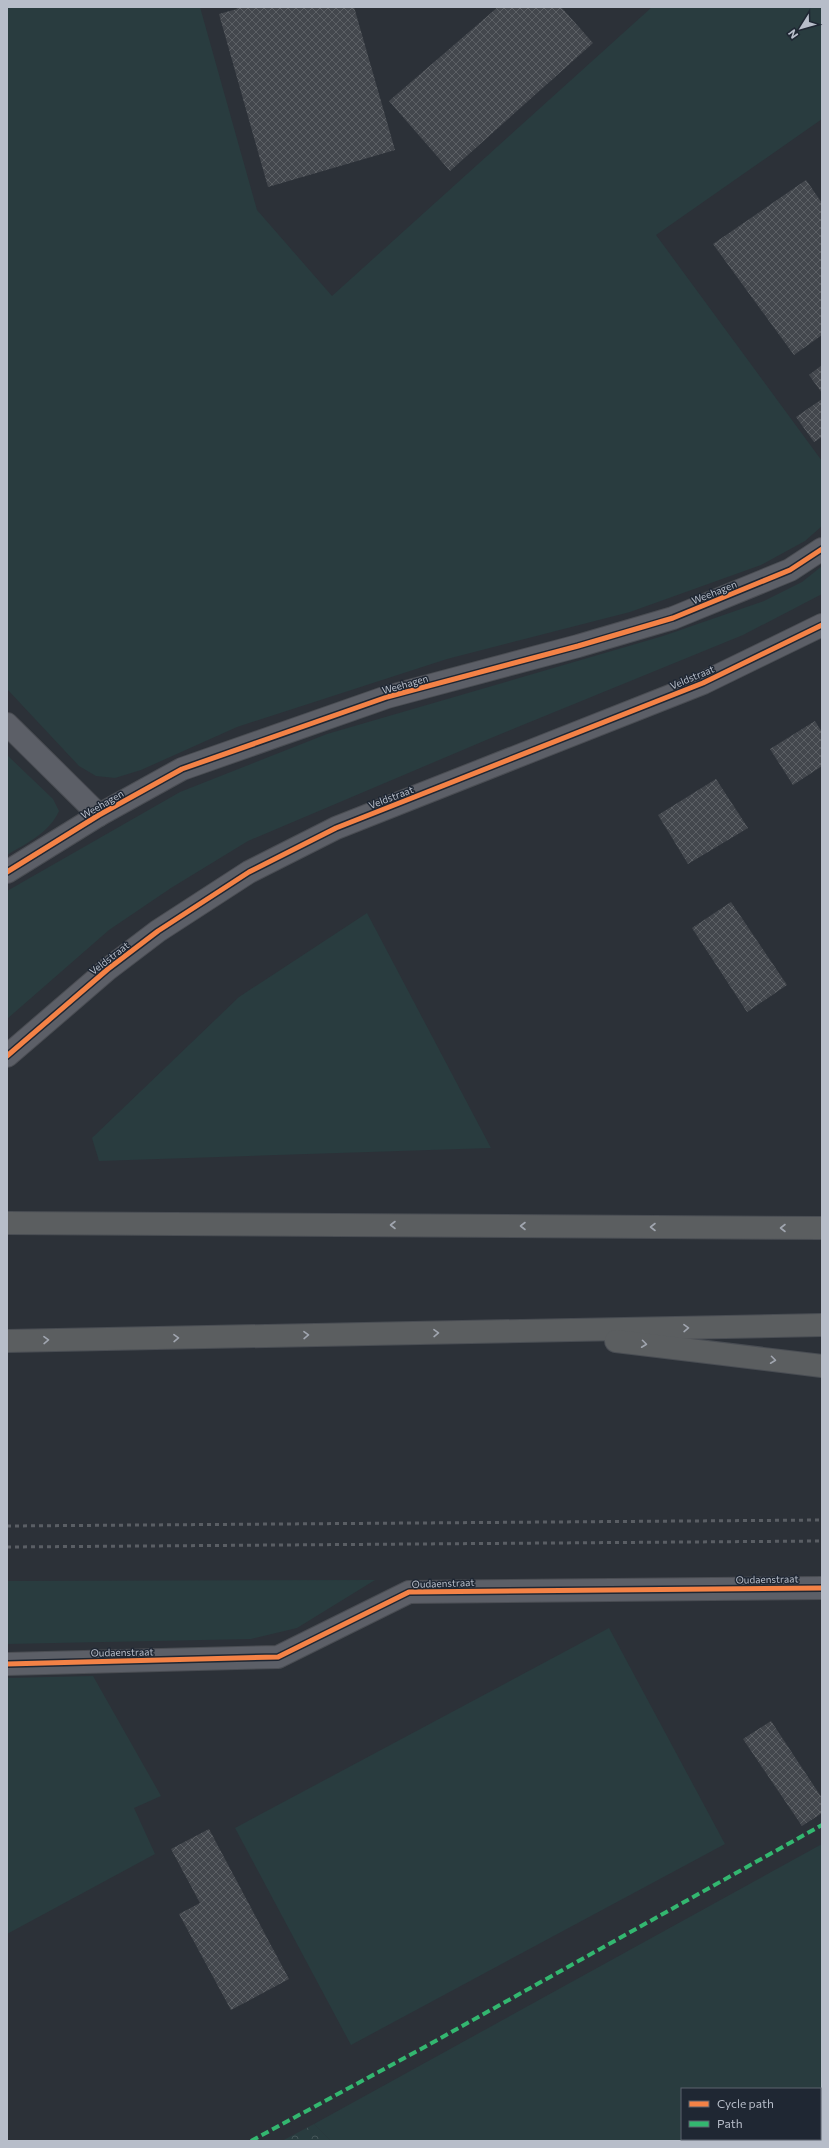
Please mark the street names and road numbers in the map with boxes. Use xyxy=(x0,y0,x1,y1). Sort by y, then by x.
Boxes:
street label: Weehagen xyxy=(690,578,738,606)
street label: Veldstraat xyxy=(668,662,716,692)
street label: Weehagen xyxy=(381,672,429,696)
street label: Veldstraat xyxy=(367,783,415,811)
street label: Weehagen xyxy=(78,787,126,821)
street label: Veldstraat xyxy=(87,939,131,977)
street label: Oudaenstraat xyxy=(735,1572,799,1586)
street label: Oudaenstraat xyxy=(411,1576,475,1590)
street label: Oudaenstraat xyxy=(90,1645,154,1659)

